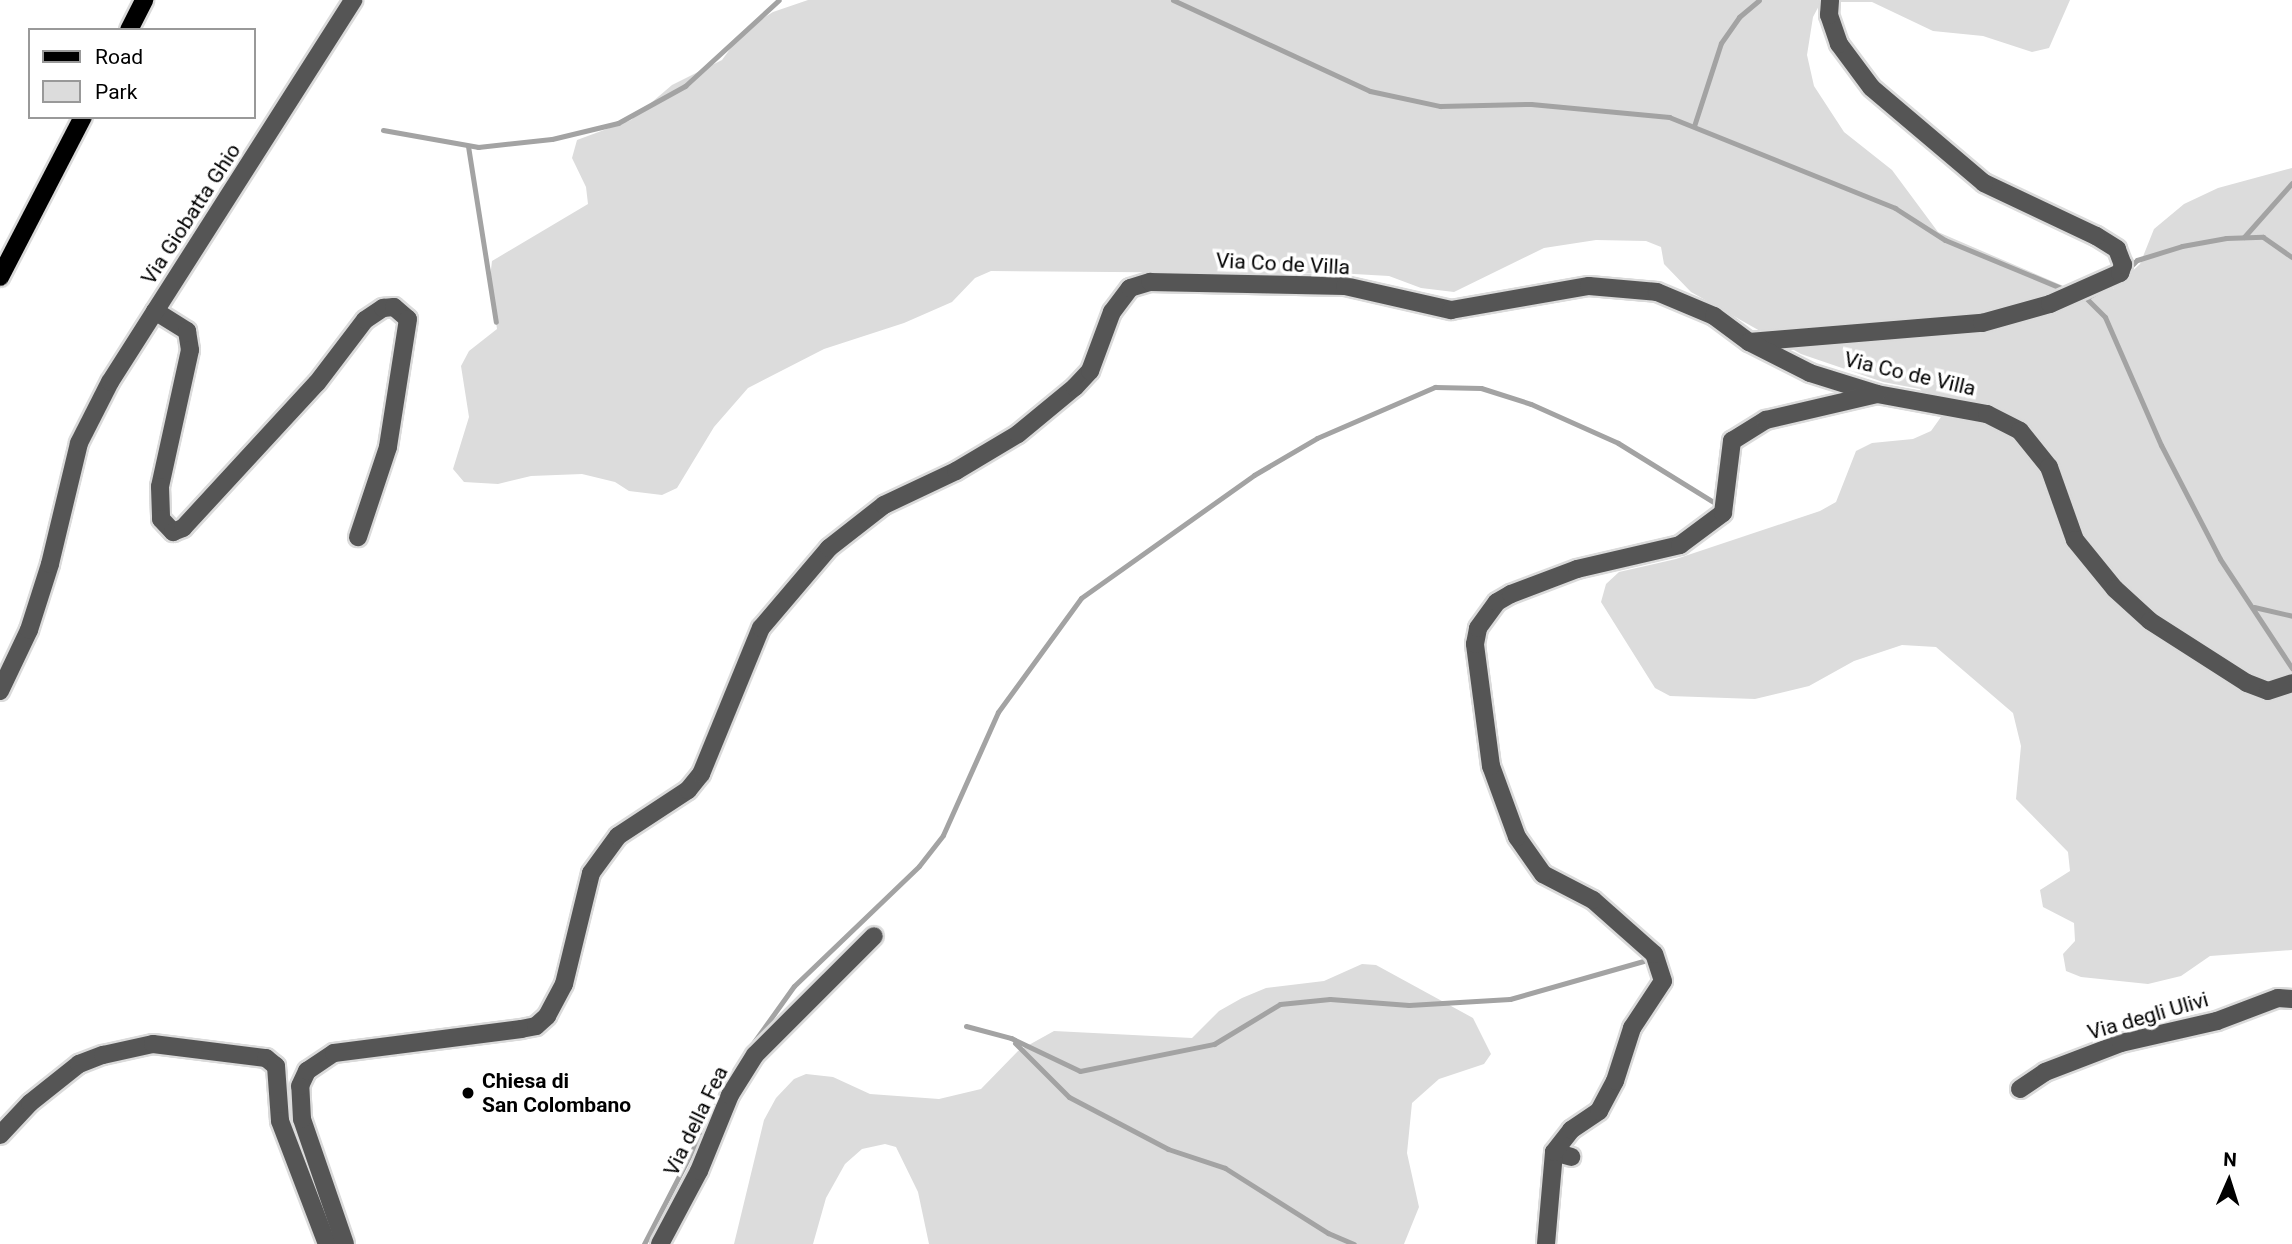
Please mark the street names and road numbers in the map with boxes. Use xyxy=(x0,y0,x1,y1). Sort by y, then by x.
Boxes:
street label: Via Giobatta Ghio xyxy=(136,139,246,289)
street label: Via Co de Villa xyxy=(1215,248,1351,280)
street label: Via Co de Villa xyxy=(1842,347,1978,401)
street label: Via degli Ulivi xyxy=(2085,987,2211,1045)
street label: Via della Fea xyxy=(659,1062,733,1180)

